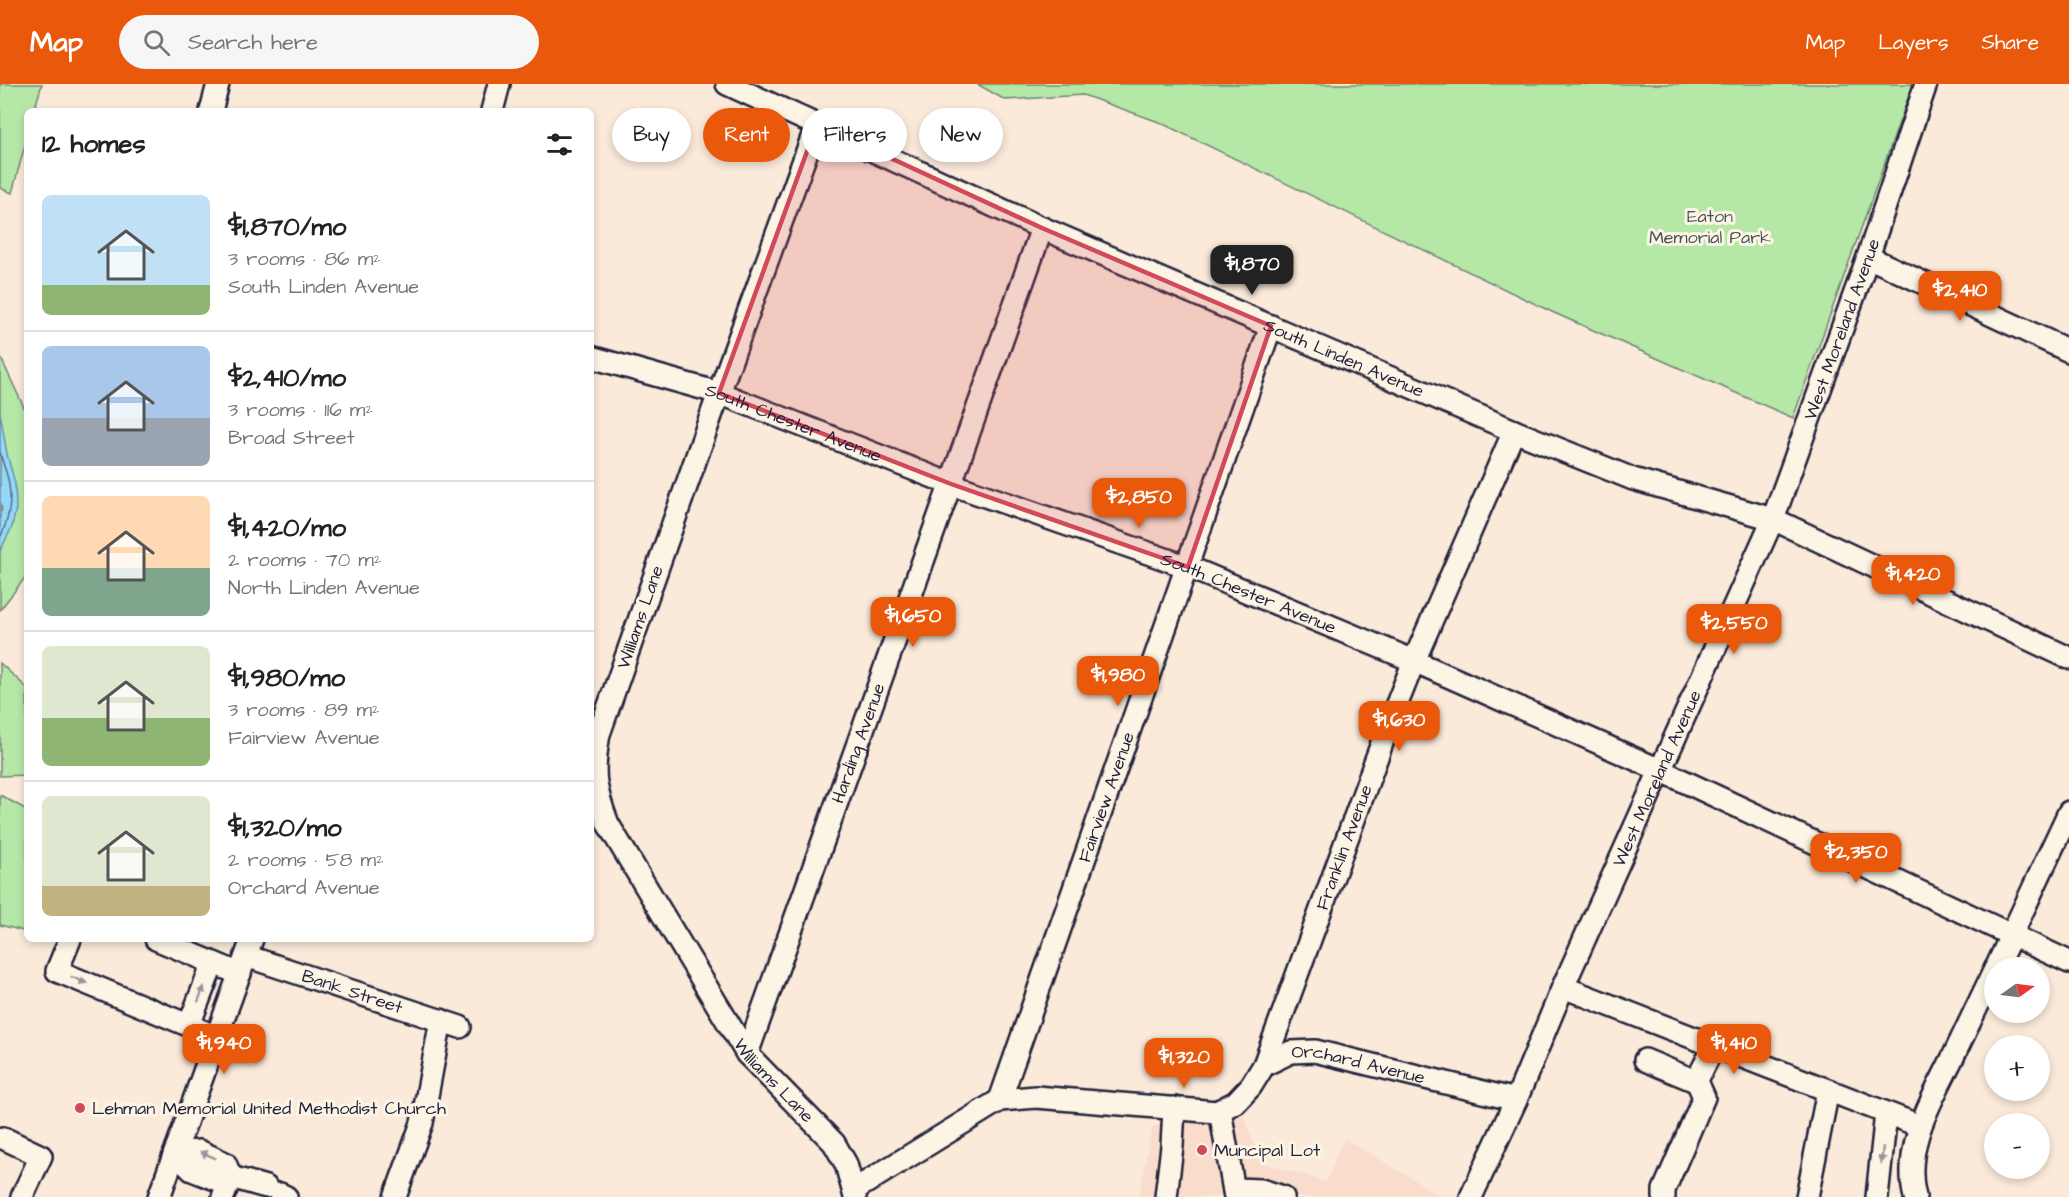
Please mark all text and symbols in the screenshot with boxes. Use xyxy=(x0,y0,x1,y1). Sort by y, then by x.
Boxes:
search box xyxy=(119,15,539,69)
text: Map xyxy=(30,23,83,62)
icon: search xyxy=(140,26,173,59)
text: Search here xyxy=(188,27,318,58)
text: Map xyxy=(1805,28,1845,57)
text: Layers xyxy=(1878,28,1948,57)
text: Share xyxy=(1981,28,2039,57)
chip: Buy xyxy=(612,108,691,162)
chip: Rent xyxy=(703,108,790,162)
chip: Filters xyxy=(802,108,907,162)
chip: New xyxy=(919,108,1003,162)
text: 12 homes xyxy=(42,126,145,162)
icon: filters xyxy=(543,128,576,161)
park label: Eaton Memorial Park xyxy=(1649,204,1771,250)
text: $1,870/mo xyxy=(228,209,346,245)
icon: home xyxy=(90,219,162,291)
street label: West Moreland Avenue xyxy=(1798,235,1886,424)
text: 3 rooms · 86 m² xyxy=(228,245,381,273)
pin: $1,870 xyxy=(1203,245,1301,296)
text: $1,870 xyxy=(1224,250,1280,278)
pin: $2,410 xyxy=(1911,271,2009,322)
text: South Linden Avenue xyxy=(228,273,419,301)
text: $2,410 xyxy=(1933,276,1987,304)
street label: South Linden Avenue xyxy=(1260,313,1428,404)
text: $2,410/mo xyxy=(228,360,346,396)
icon: home xyxy=(90,370,162,442)
street label: South Chester Avenue xyxy=(702,378,885,469)
text: 3 rooms · 116 m² xyxy=(228,396,373,424)
text: Broad Street xyxy=(228,424,355,452)
pin: $2,850 xyxy=(1090,478,1188,529)
text: $2,850 xyxy=(1106,483,1172,511)
text: $1,420/mo xyxy=(228,510,346,546)
icon: home xyxy=(90,520,162,592)
text: 2 rooms · 70 m² xyxy=(228,546,381,574)
street label: South Chester Avenue xyxy=(1157,546,1340,640)
pin: $1,420 xyxy=(1864,555,1962,606)
text: $1,420 xyxy=(1886,560,1940,588)
street label: Williams Lane xyxy=(611,562,670,672)
text: North Linden Avenue xyxy=(228,574,420,602)
pin: $1,650 xyxy=(864,597,962,648)
text: $1,650 xyxy=(885,602,941,630)
pin: $2,550 xyxy=(1685,604,1783,655)
text: $2,550 xyxy=(1700,609,1768,637)
pin: $1,980 xyxy=(1069,656,1167,707)
text: $1,980/mo xyxy=(228,660,345,696)
text: $1,980 xyxy=(1091,661,1145,689)
icon: home xyxy=(90,670,162,742)
street label: Harding Avenue xyxy=(826,680,892,807)
street label: West Moreland Avenue xyxy=(1607,686,1708,871)
text: 3 rooms · 89 m² xyxy=(228,696,380,724)
pin: $1,630 xyxy=(1350,701,1448,752)
text: $1,630 xyxy=(1373,706,1425,734)
text: Fairview Avenue xyxy=(228,724,379,752)
street label: Fairview Avenue xyxy=(1072,728,1141,866)
street label: Franklin Avenue xyxy=(1310,781,1379,914)
text: $1,320/mo xyxy=(228,810,342,846)
icon: home xyxy=(90,820,162,892)
pin: $2,350 xyxy=(1807,833,1905,884)
text: $2,350 xyxy=(1824,838,1888,866)
text: 2 rooms · 58 m² xyxy=(228,846,384,874)
text: Orchard Avenue xyxy=(228,874,379,902)
north arrow xyxy=(1984,957,2050,1023)
map controls xyxy=(1984,957,2050,1179)
street label: Bank Street xyxy=(298,963,407,1020)
one-way arrow xyxy=(71,975,89,985)
one-way arrow xyxy=(197,985,206,1003)
pin: $1,940 xyxy=(175,1024,273,1075)
pin: $1,410 xyxy=(1685,1024,1783,1075)
text: $1,940 xyxy=(197,1029,251,1057)
text: $1,410 xyxy=(1711,1029,1757,1057)
street label: Williams Lane xyxy=(727,1034,820,1129)
button: + xyxy=(1984,1035,2050,1101)
pin: $1,320 xyxy=(1135,1038,1233,1089)
street label: Orchard Avenue xyxy=(1291,1039,1428,1090)
text: $1,320 xyxy=(1158,1043,1210,1071)
place label: Lehman Memorial United Methodist Church xyxy=(92,1096,446,1121)
marker: Lehman Memorial United Methodist Church xyxy=(73,1101,87,1115)
button: − xyxy=(1984,1113,2050,1179)
place label: Muncipal Lot xyxy=(1214,1138,1321,1163)
marker: Muncipal Lot xyxy=(1195,1143,1209,1157)
one-way arrow xyxy=(1877,1146,1886,1165)
one-way arrow xyxy=(199,1150,217,1160)

